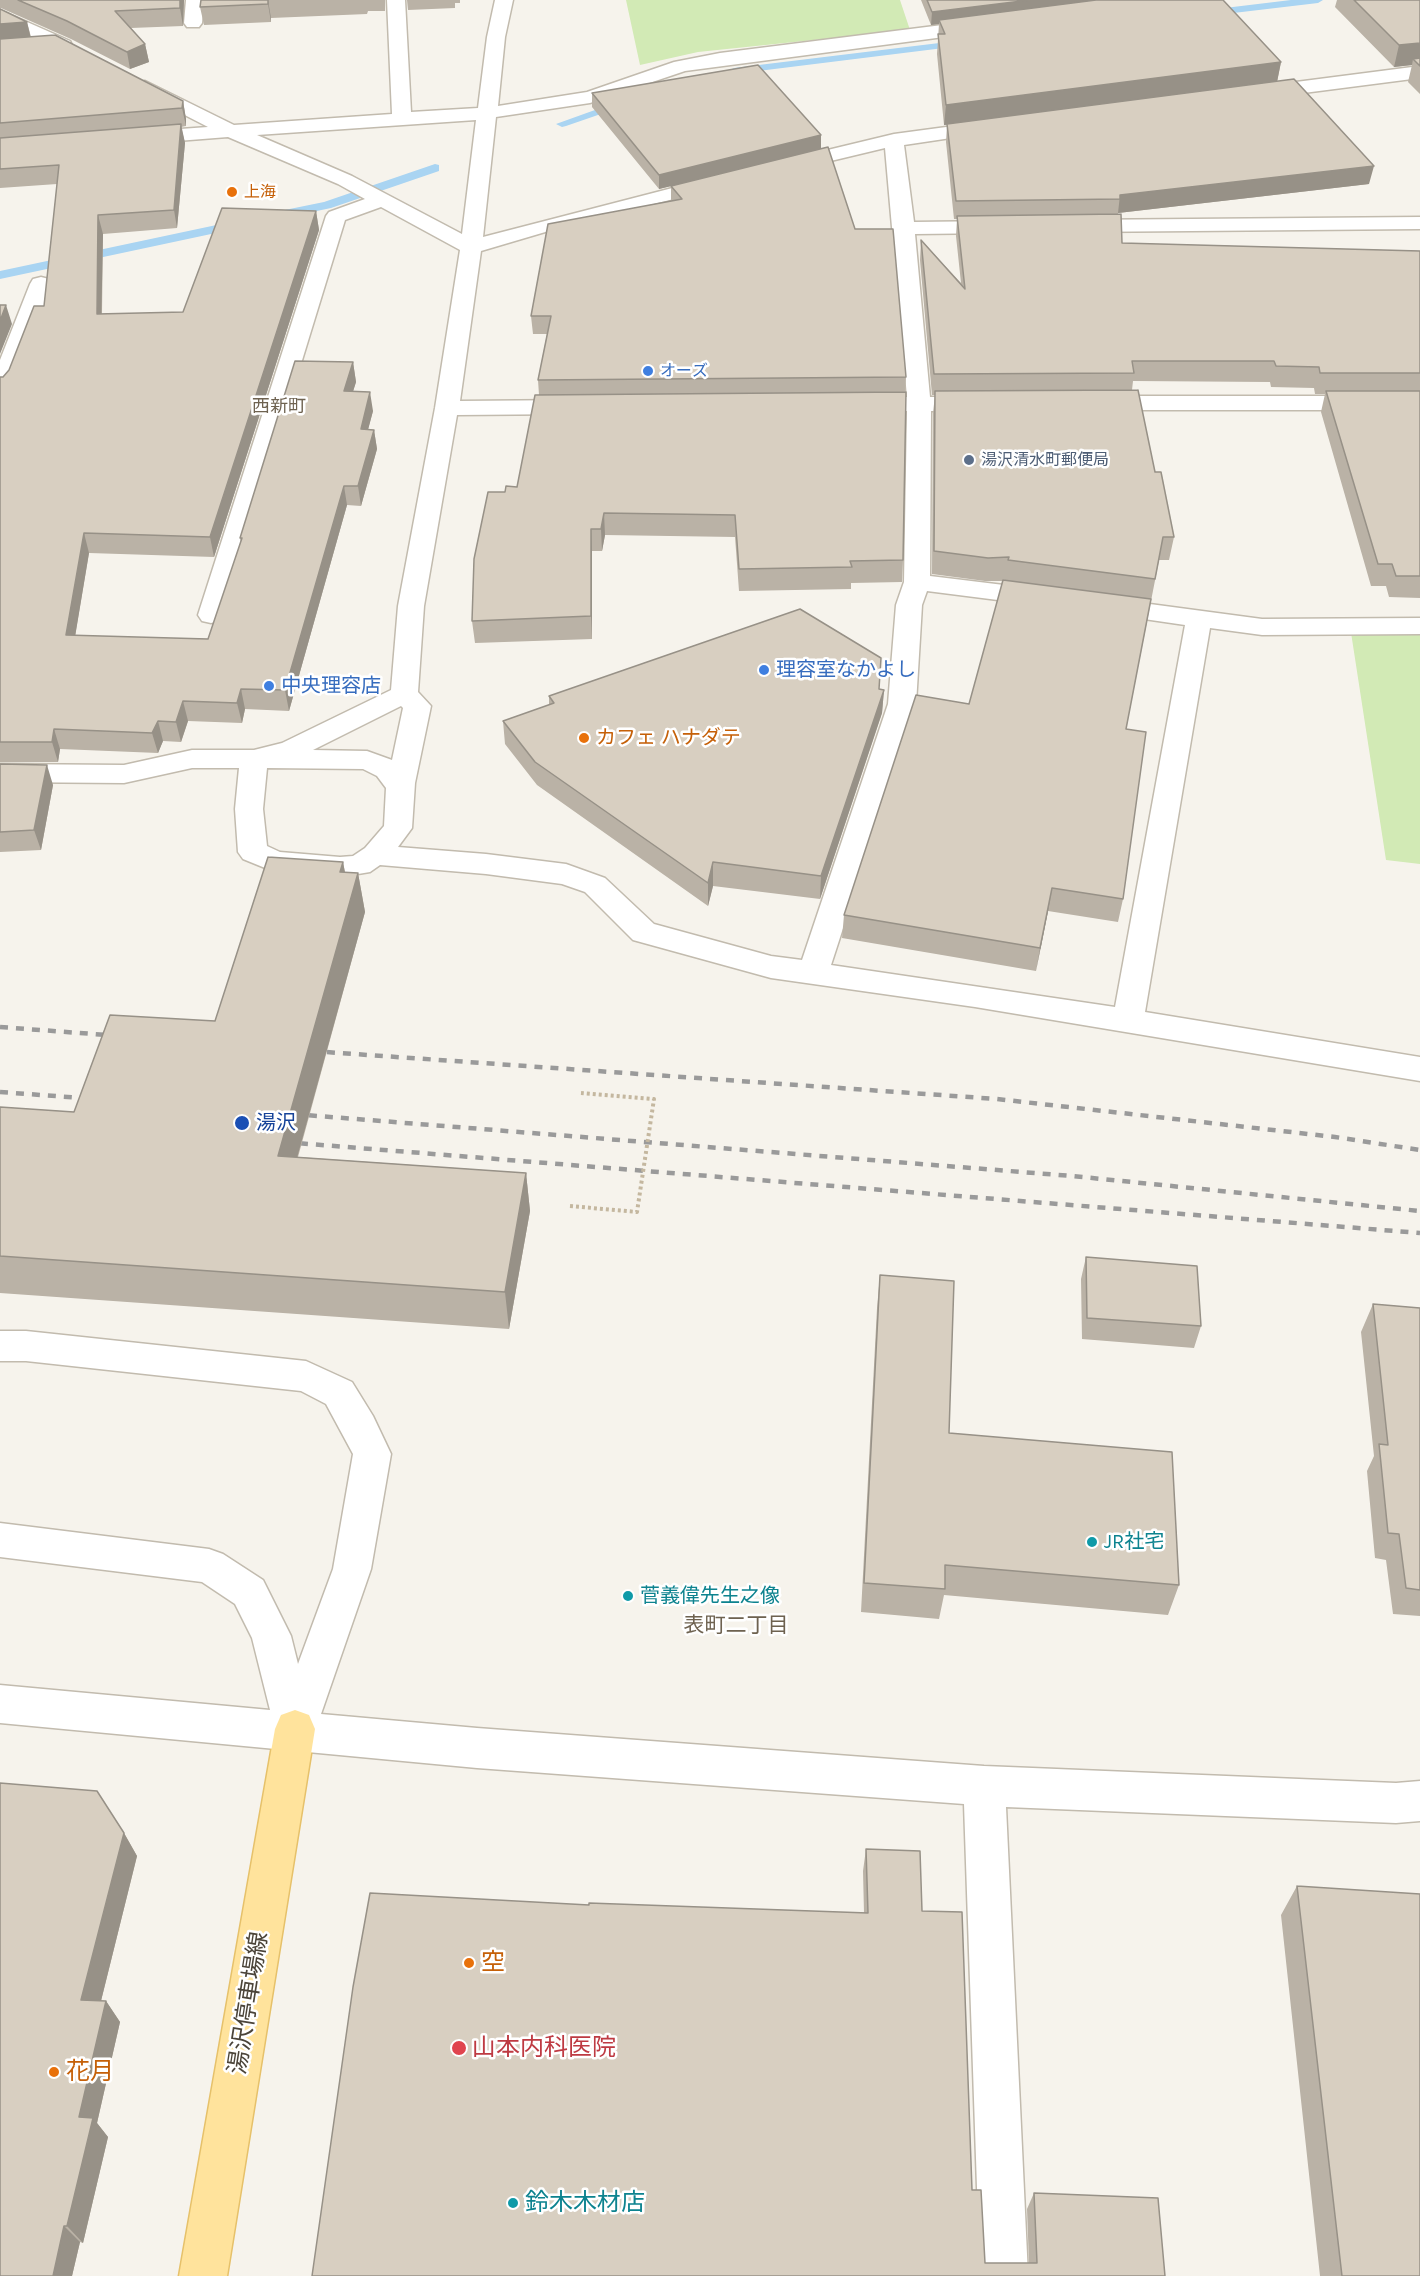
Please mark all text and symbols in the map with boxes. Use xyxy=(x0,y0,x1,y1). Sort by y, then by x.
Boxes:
place label: 上海 xyxy=(244,182,276,202)
marker: 上海 xyxy=(225,185,239,199)
place label: オーズ xyxy=(660,361,708,381)
marker: オーズ xyxy=(641,364,655,378)
district label: 西新町 xyxy=(252,396,306,418)
place label: 湯沢清水町郵便局 xyxy=(981,450,1109,470)
marker: 湯沢清水町郵便局 xyxy=(962,453,976,467)
place label: 理容室なかよし xyxy=(776,658,916,682)
marker: 理容室なかよし xyxy=(757,663,771,677)
place label: 中央理容店 xyxy=(281,674,381,698)
marker: 中央理容店 xyxy=(262,679,276,693)
place label: カフェ ハナダテ xyxy=(596,726,741,750)
marker: カフェ ハナダテ xyxy=(577,731,591,745)
place label: 湯沢 xyxy=(256,1111,296,1135)
marker: 湯沢 xyxy=(233,1114,251,1132)
place label: JR社宅 xyxy=(1104,1530,1164,1554)
marker: JR社宅 xyxy=(1085,1535,1099,1549)
place label: 菅義偉先生之像 xyxy=(640,1584,780,1608)
marker: 菅義偉先生之像 xyxy=(621,1589,635,1603)
district label: 表町二丁目 xyxy=(684,1613,788,1639)
street label: 湯沢停車場線 xyxy=(224,1930,274,2076)
place label: 空 xyxy=(481,1949,505,1977)
marker: 空 xyxy=(462,1956,476,1970)
place label: 山本内科医院 xyxy=(472,2034,616,2062)
marker: 山本内科医院 xyxy=(450,2039,468,2057)
place label: 花月 xyxy=(66,2058,114,2086)
marker: 花月 xyxy=(47,2065,61,2079)
place label: 鈴木木材店 xyxy=(525,2189,645,2217)
marker: 鈴木木材店 xyxy=(506,2196,520,2210)

